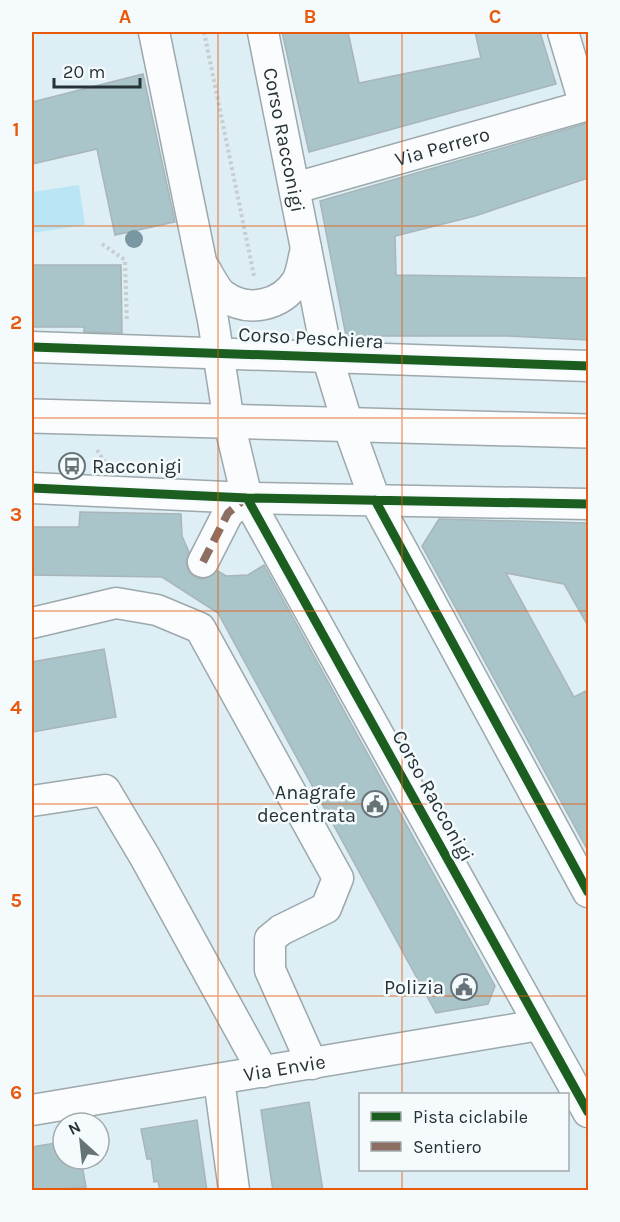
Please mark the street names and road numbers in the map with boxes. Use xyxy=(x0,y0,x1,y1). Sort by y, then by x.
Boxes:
street label: Corso Racconigi xyxy=(259,66,310,214)
street label: Via Perrero xyxy=(392,122,492,171)
street label: Corso Peschiera xyxy=(238,323,384,353)
street label: Corso Racconigi xyxy=(387,726,479,866)
street label: Via Envie xyxy=(242,1049,327,1086)

